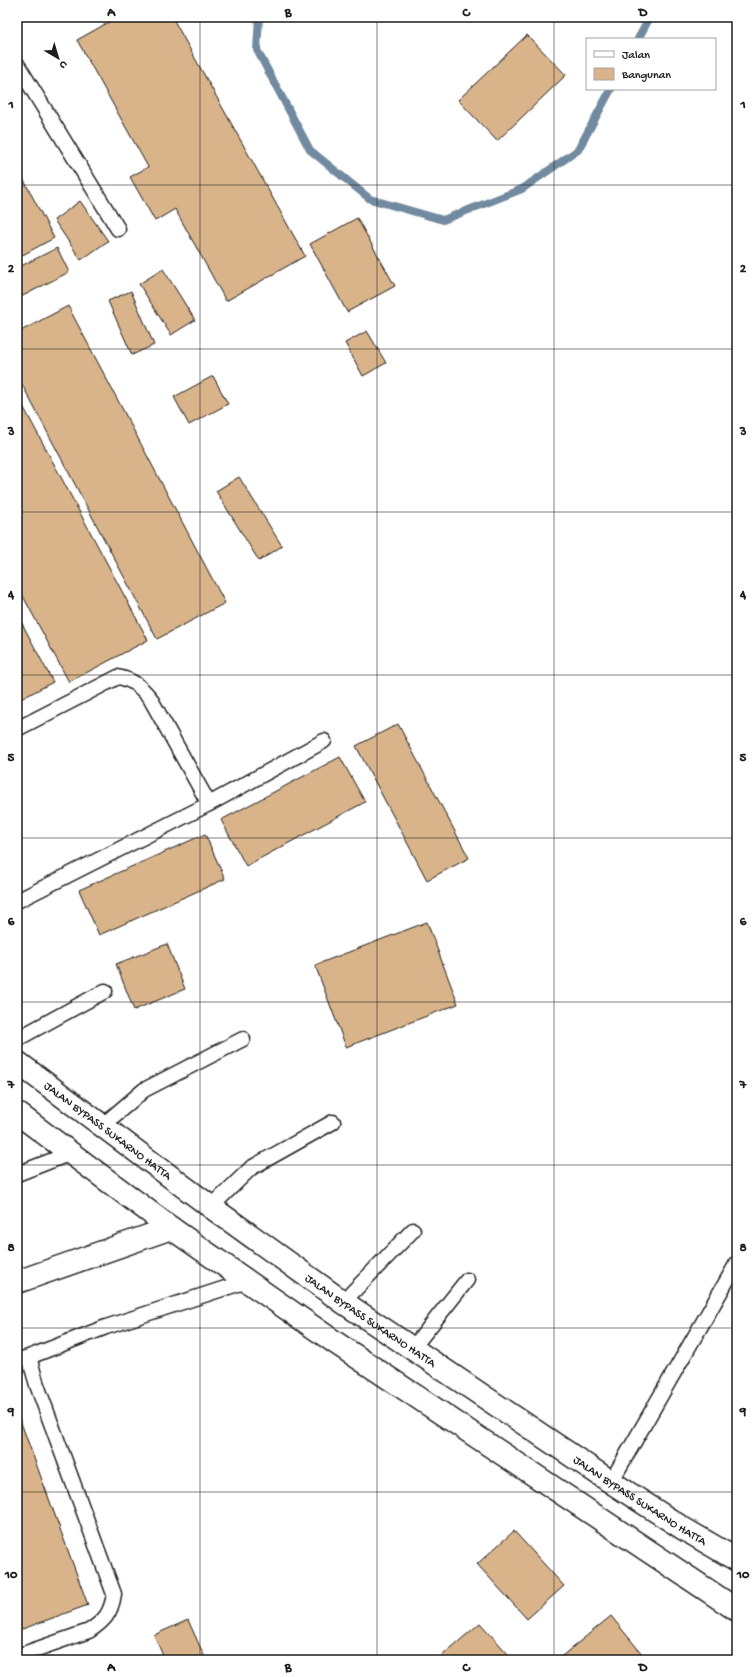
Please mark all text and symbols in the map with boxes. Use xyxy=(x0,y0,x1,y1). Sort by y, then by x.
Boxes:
text: A xyxy=(106,6,116,21)
text: B xyxy=(284,6,293,21)
text: C xyxy=(461,6,471,21)
text: D xyxy=(638,6,648,21)
north arrow xyxy=(38,38,78,78)
legend xyxy=(586,38,716,90)
text: Jalan xyxy=(622,49,650,63)
text: U xyxy=(56,58,69,71)
text: Bangunan xyxy=(621,69,671,83)
text: 1 xyxy=(7,98,14,113)
text: 1 xyxy=(739,98,746,113)
text: 2 xyxy=(8,262,15,277)
text: 2 xyxy=(740,262,747,277)
text: 3 xyxy=(7,425,15,440)
text: 3 xyxy=(739,425,747,440)
text: 4 xyxy=(7,588,15,603)
text: 4 xyxy=(739,588,747,603)
text: 5 xyxy=(8,751,15,766)
text: 5 xyxy=(740,751,747,766)
text: 6 xyxy=(8,915,15,930)
text: 6 xyxy=(740,915,747,930)
text: 7 xyxy=(7,1078,16,1093)
text: 7 xyxy=(739,1078,748,1093)
street label: JALAN BYPASS SUKARNO HATTA xyxy=(41,1080,174,1185)
text: 8 xyxy=(7,1241,15,1256)
text: 8 xyxy=(739,1241,747,1256)
street label: JALAN BYPASS SUKARNO HATTA xyxy=(301,1272,439,1372)
text: 9 xyxy=(7,1405,15,1420)
text: 9 xyxy=(739,1405,747,1420)
street label: JALAN BYPASS SUKARNO HATTA xyxy=(570,1454,709,1550)
text: 10 xyxy=(4,1568,18,1583)
text: 10 xyxy=(736,1568,750,1583)
text: A xyxy=(106,1661,116,1676)
text: B xyxy=(284,1661,293,1676)
text: C xyxy=(461,1661,471,1676)
text: D xyxy=(638,1661,648,1676)

